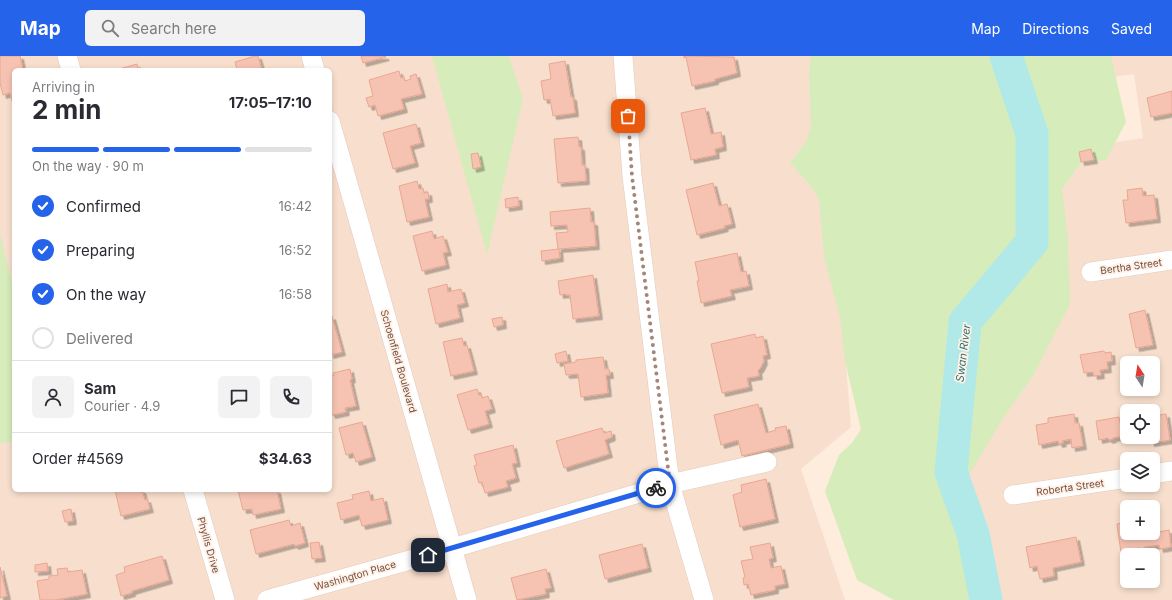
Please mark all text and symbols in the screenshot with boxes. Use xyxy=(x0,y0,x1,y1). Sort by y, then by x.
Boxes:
search box xyxy=(85,10,365,46)
text: Map xyxy=(20,17,61,40)
icon: search xyxy=(99,17,121,39)
text: Search here xyxy=(131,19,216,38)
text: Map xyxy=(971,20,1000,37)
text: Directions xyxy=(1022,20,1089,37)
text: Saved xyxy=(1111,20,1152,37)
text: Arriving in xyxy=(32,79,95,95)
text: 17:05–17:10 xyxy=(229,93,312,112)
text: 2 min xyxy=(32,94,102,125)
pin xyxy=(611,99,645,133)
icon: bag xyxy=(617,105,639,127)
text: On the way · 90 m xyxy=(32,158,144,174)
icon: check xyxy=(32,195,54,217)
text: Confirmed xyxy=(66,197,141,216)
text: 16:42 xyxy=(279,198,312,214)
icon: check xyxy=(32,239,54,261)
text: Preparing xyxy=(66,241,135,260)
text: 16:52 xyxy=(279,242,312,258)
street label: Bertha Street xyxy=(1099,256,1163,276)
icon: check xyxy=(32,283,54,305)
text: On the way xyxy=(66,285,146,304)
text: 16:58 xyxy=(279,286,312,302)
street label: Schoenfield Boulevard xyxy=(379,308,419,414)
water label: Swan River xyxy=(952,322,974,383)
text: Delivered xyxy=(66,329,133,348)
north arrow xyxy=(1120,356,1160,396)
map controls xyxy=(1120,356,1160,588)
button: person xyxy=(32,376,74,418)
button: chat xyxy=(218,376,260,418)
button: phone xyxy=(270,376,312,418)
text: Sam xyxy=(84,379,116,398)
text: Courier · 4.9 xyxy=(84,398,160,414)
button: locate xyxy=(1120,404,1160,444)
text: Order #4569 xyxy=(32,449,124,468)
text: $34.63 xyxy=(259,449,312,468)
button: layers xyxy=(1120,452,1160,492)
courier xyxy=(636,468,676,508)
street label: Roberta Street xyxy=(1035,476,1105,498)
icon: bike xyxy=(645,477,667,499)
button: + xyxy=(1120,500,1160,540)
street label: Phyllis Drive xyxy=(195,515,223,575)
pin xyxy=(411,538,445,572)
icon: home xyxy=(417,544,439,566)
button: − xyxy=(1120,548,1160,588)
street label: Washington Place xyxy=(313,558,397,592)

